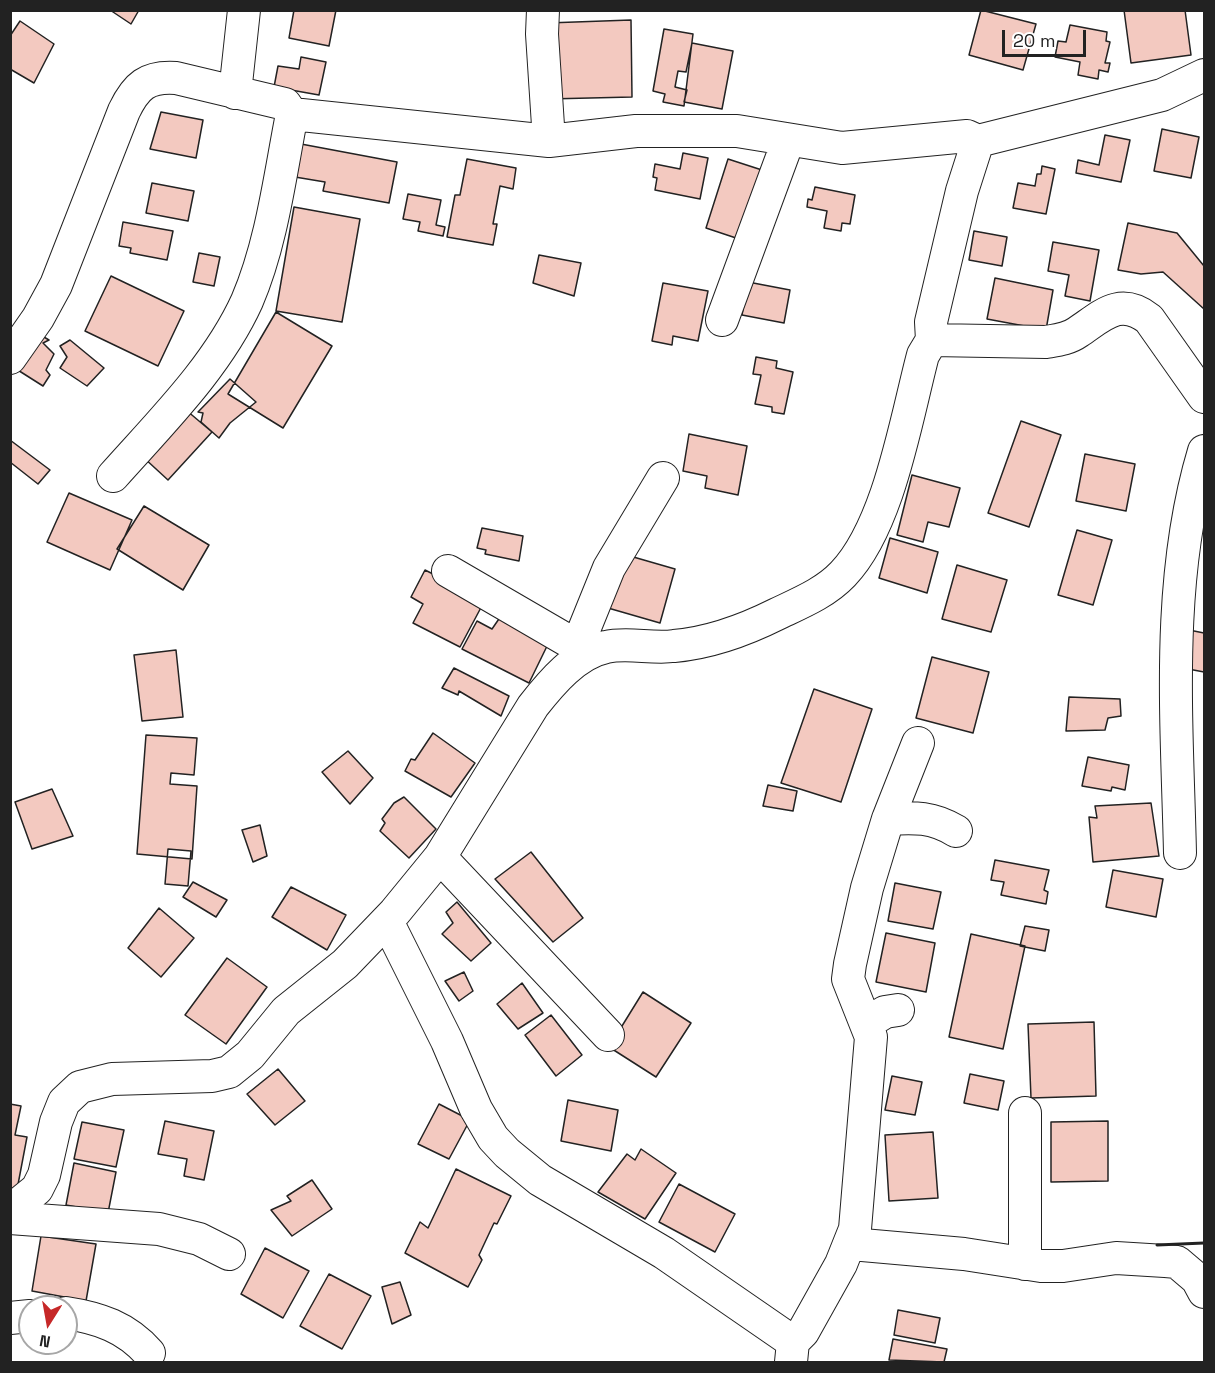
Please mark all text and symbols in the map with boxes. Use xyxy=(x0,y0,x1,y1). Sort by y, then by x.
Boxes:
scale bar xyxy=(1005,18,1089,56)
text: 20 m xyxy=(1013,29,1056,52)
north arrow xyxy=(18,1295,78,1355)
text: N xyxy=(38,1330,52,1353)

